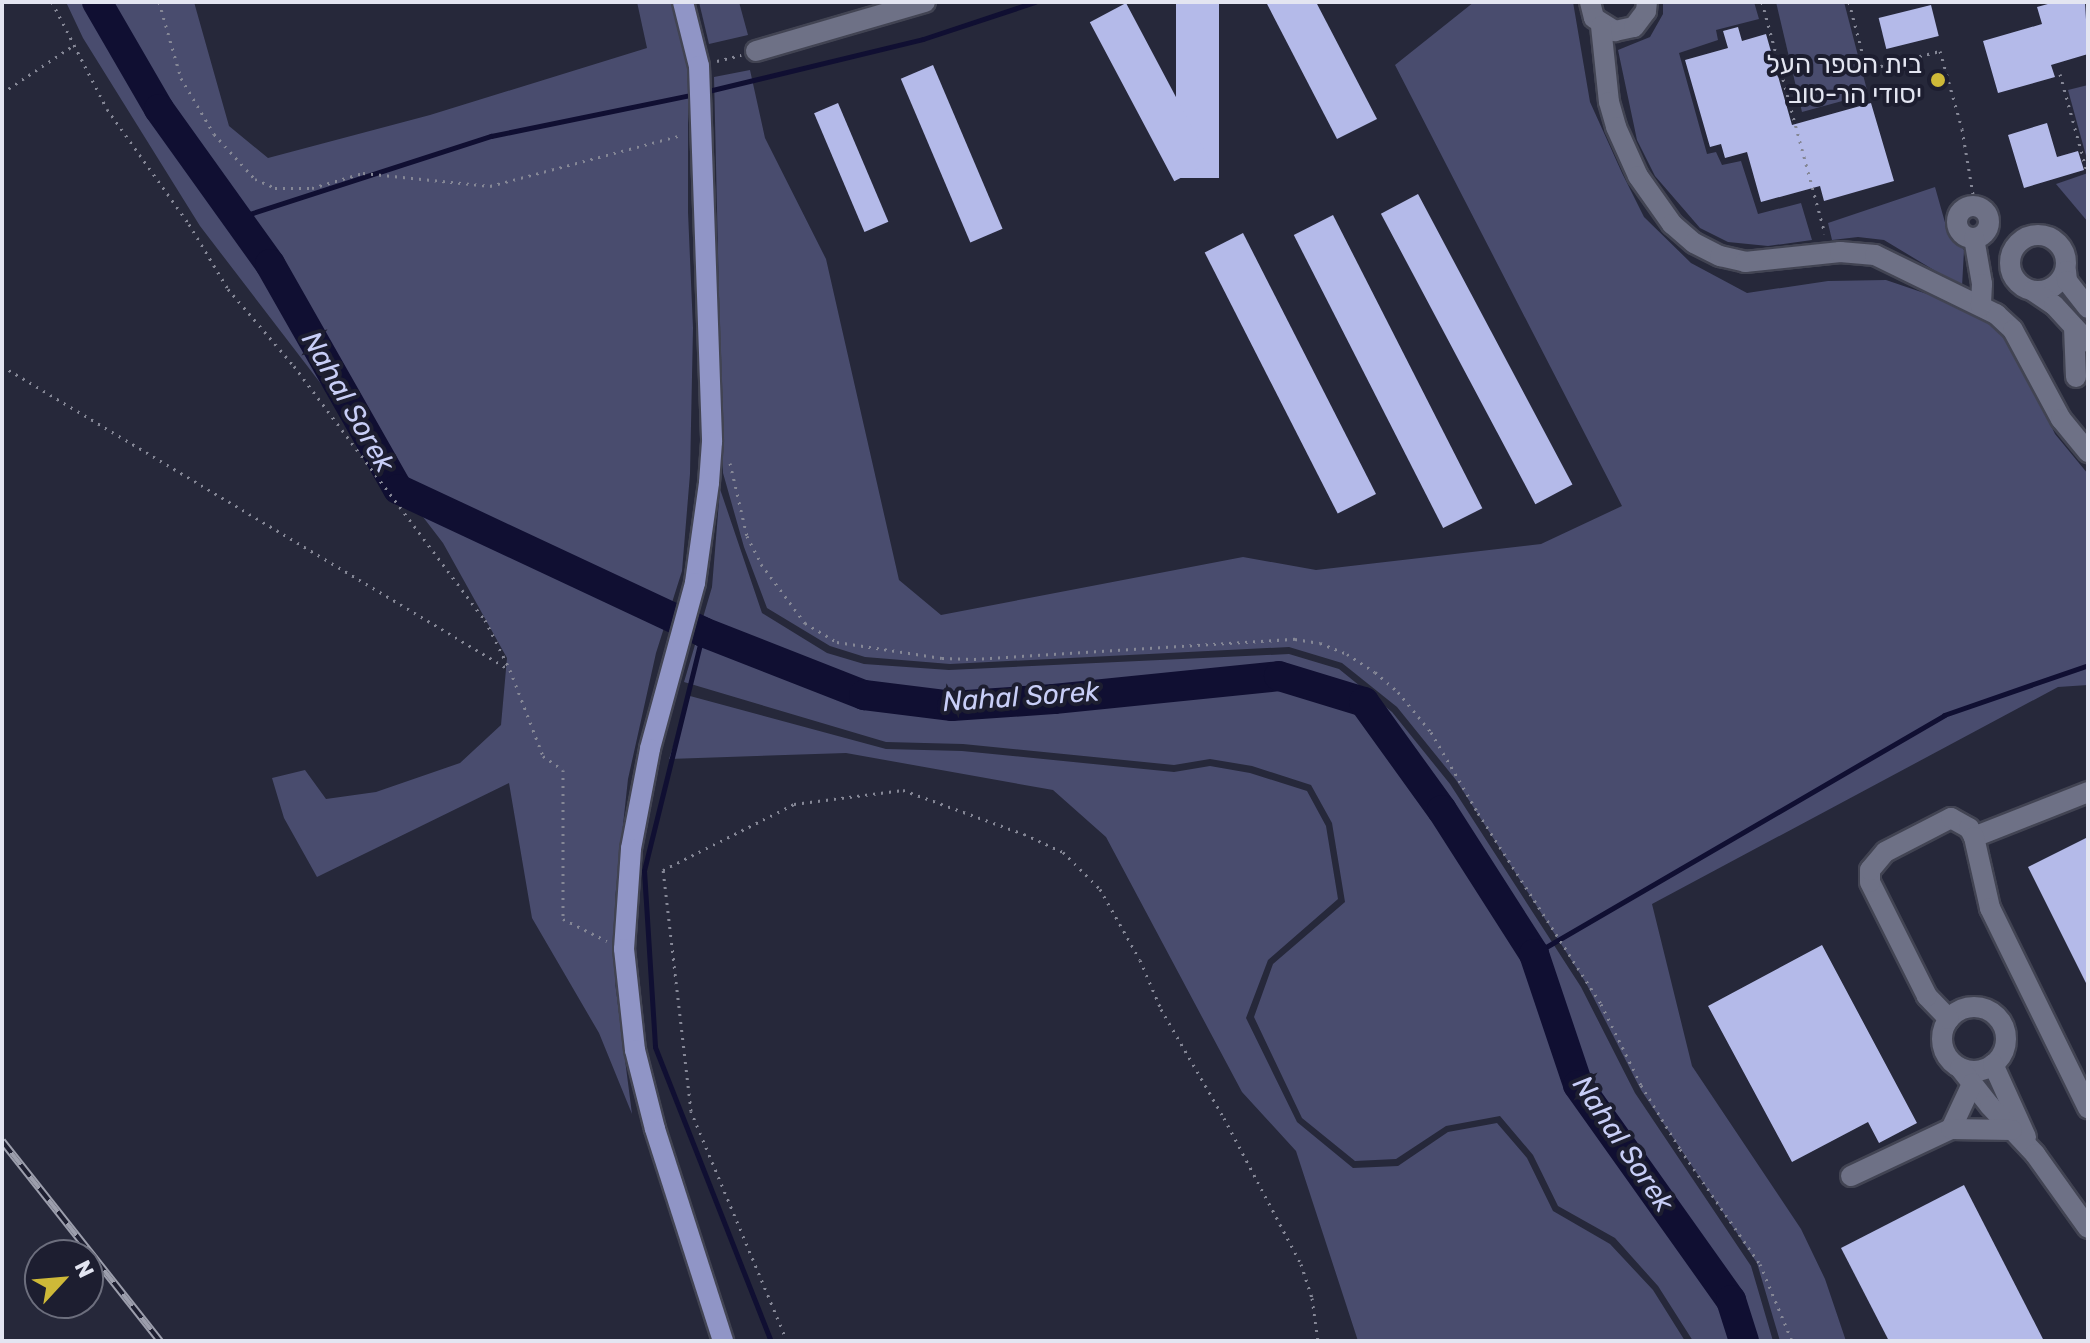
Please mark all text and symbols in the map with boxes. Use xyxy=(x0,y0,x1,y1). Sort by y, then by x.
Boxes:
place label: בית הספר העל יסודי הר-טוב xyxy=(1766,49,1922,110)
marker: בית הספר העל יסודי הר-טוב xyxy=(1929,71,1947,89)
water label: Nahal Sorek xyxy=(294,326,402,478)
water label: Nahal Sorek xyxy=(941,675,1101,719)
water label: Nahal Sorek xyxy=(1565,1069,1681,1219)
north arrow xyxy=(24,1239,104,1319)
text: N xyxy=(69,1256,100,1282)

